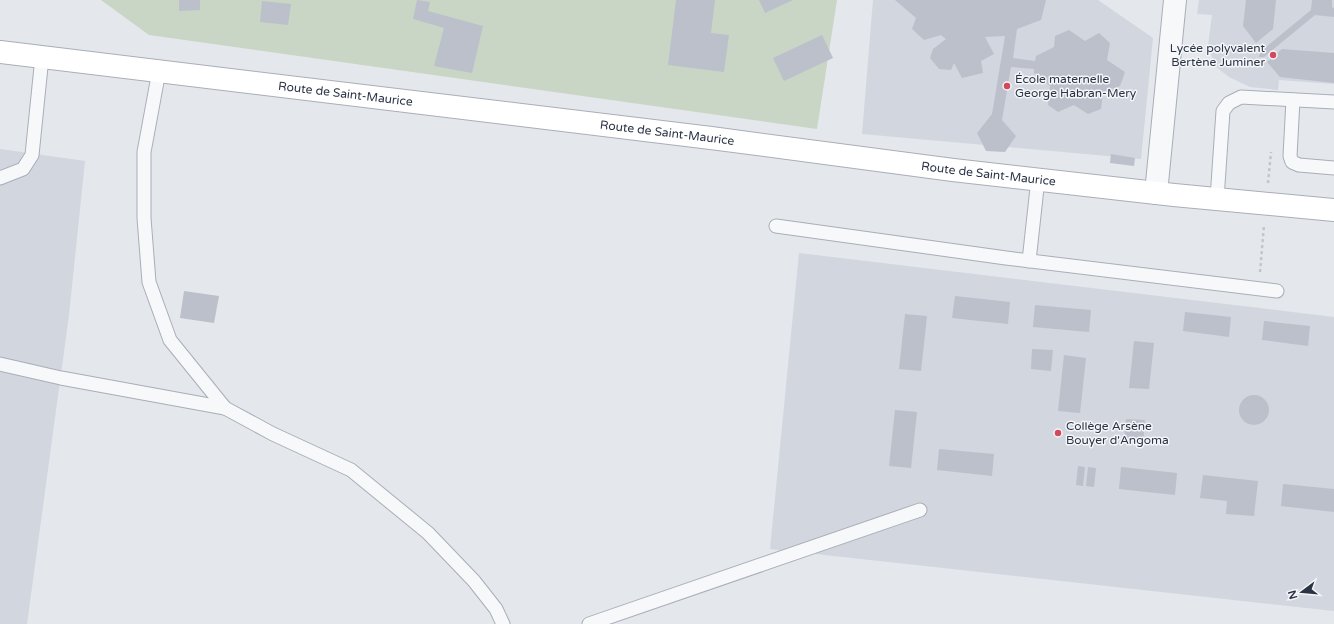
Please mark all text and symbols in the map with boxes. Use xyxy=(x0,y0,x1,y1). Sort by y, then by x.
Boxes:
place label: Lycée polyvalent Bertène Juminer xyxy=(1170,41,1265,69)
marker: Lycée polyvalent Bertène Juminer xyxy=(1268,50,1278,60)
place label: École maternelle George Habran-Mery xyxy=(1015,72,1137,100)
street label: Route de Saint-Maurice xyxy=(277,79,414,109)
marker: École maternelle George Habran-Mery xyxy=(1002,81,1012,91)
street label: Route de Saint-Maurice xyxy=(599,118,735,148)
street label: Route de Saint-Maurice xyxy=(920,159,1057,189)
place label: Collège Arsène Bouyer d'Angoma xyxy=(1066,419,1169,447)
marker: Collège Arsène Bouyer d'Angoma xyxy=(1053,428,1063,438)
north arrow xyxy=(1282,572,1322,612)
text: N xyxy=(1285,589,1300,601)

